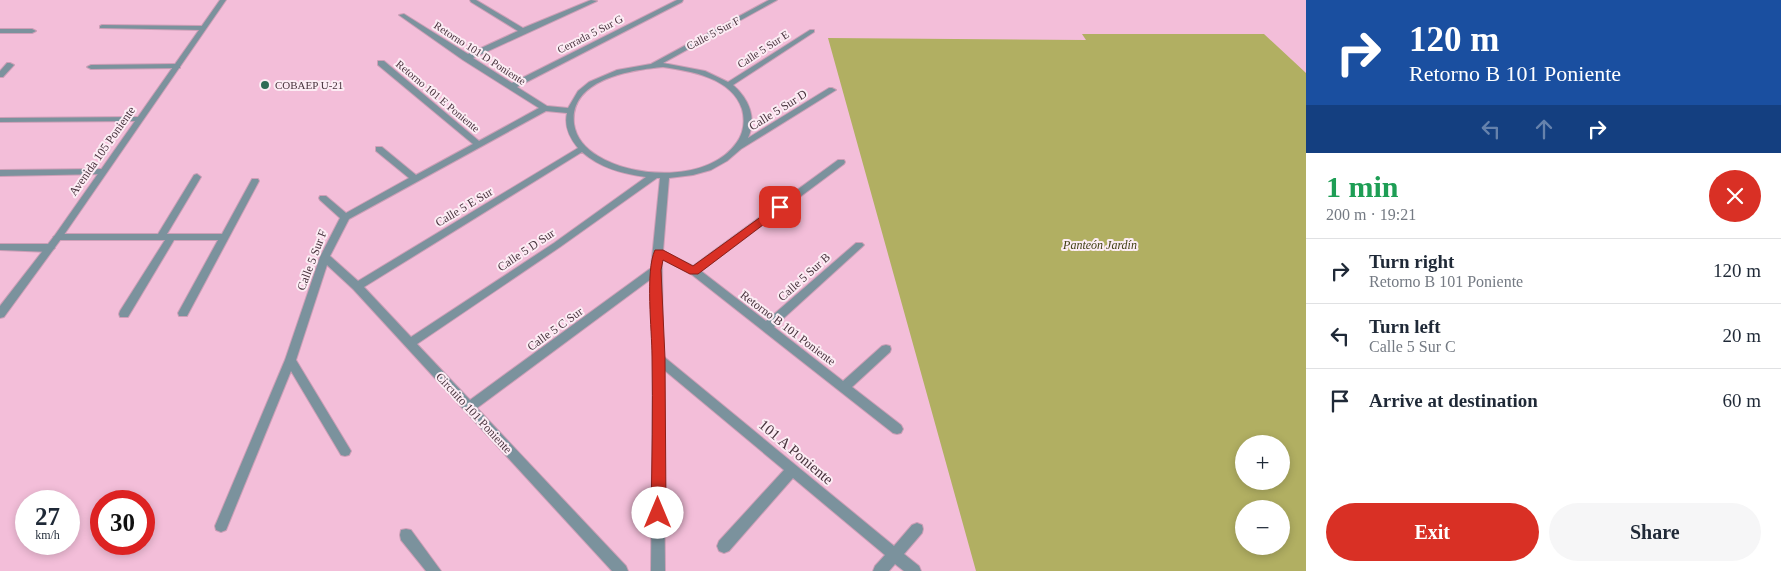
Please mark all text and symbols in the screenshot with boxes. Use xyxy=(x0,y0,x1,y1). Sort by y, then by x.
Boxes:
street label: Cerrada 5 Sur G xyxy=(555,12,625,56)
street label: Calle 5 Sur F xyxy=(684,14,742,52)
street label: Retorno 101 D Poniente xyxy=(432,19,528,87)
icon: right xyxy=(1326,20,1391,85)
text: 120 m xyxy=(1409,20,1499,59)
street label: Calle 5 Sur E xyxy=(735,28,791,70)
street label: Retorno 101 E Poniente xyxy=(394,58,482,135)
text: Retorno B 101 Poniente xyxy=(1409,61,1621,86)
marker: COBAEP U-21 xyxy=(259,79,271,91)
place label: COBAEP U-21 xyxy=(275,79,343,91)
street label: Calle 5 Sur D xyxy=(746,86,810,133)
street label: Avenida 105 Poniente xyxy=(66,104,138,198)
icon: left xyxy=(1477,115,1505,143)
icon: ahead xyxy=(1530,115,1558,143)
icon: right xyxy=(1583,115,1611,143)
text: 1 min xyxy=(1326,170,1399,203)
button: close xyxy=(1709,170,1761,222)
street label: Calle 5 E Sur xyxy=(433,184,495,230)
pin xyxy=(759,186,801,228)
icon: arrive xyxy=(766,193,794,221)
text: 200 m · 19:21 xyxy=(1326,206,1416,223)
street label: Calle 5 D Sur xyxy=(495,226,557,274)
street label: Calle 5 Sur F xyxy=(294,227,330,292)
park label: Panteón Jardín xyxy=(1062,238,1137,252)
street label: Calle 5 Sur B xyxy=(775,250,833,304)
text: Turn right xyxy=(1369,251,1454,272)
icon: right xyxy=(1326,257,1354,285)
text: 120 m xyxy=(1713,260,1761,281)
text: Retorno B 101 Poniente xyxy=(1369,273,1523,290)
street label: Retorno B 101 Poniente xyxy=(738,288,838,368)
street label: Calle 5 C Sur xyxy=(525,304,585,354)
text: Turn left xyxy=(1369,316,1441,337)
icon: left xyxy=(1326,322,1354,350)
text: 20 m xyxy=(1722,325,1761,346)
text: Calle 5 Sur C xyxy=(1369,338,1456,355)
street label: Circuito 101 Poniente xyxy=(433,370,515,456)
icon: arrive xyxy=(1326,387,1354,415)
text: Arrive at destination xyxy=(1369,390,1538,411)
text: 60 m xyxy=(1722,390,1761,411)
street label: 101 A Poniente xyxy=(756,416,837,488)
map controls xyxy=(1235,435,1290,555)
button: + xyxy=(1235,435,1290,490)
position arrow xyxy=(631,486,683,538)
speed limit sign: 30 xyxy=(90,490,155,555)
button: − xyxy=(1235,500,1290,555)
text: 27 xyxy=(35,503,60,530)
button: Exit xyxy=(1326,503,1539,561)
button: Share xyxy=(1549,503,1761,561)
text: km/h xyxy=(35,528,60,542)

